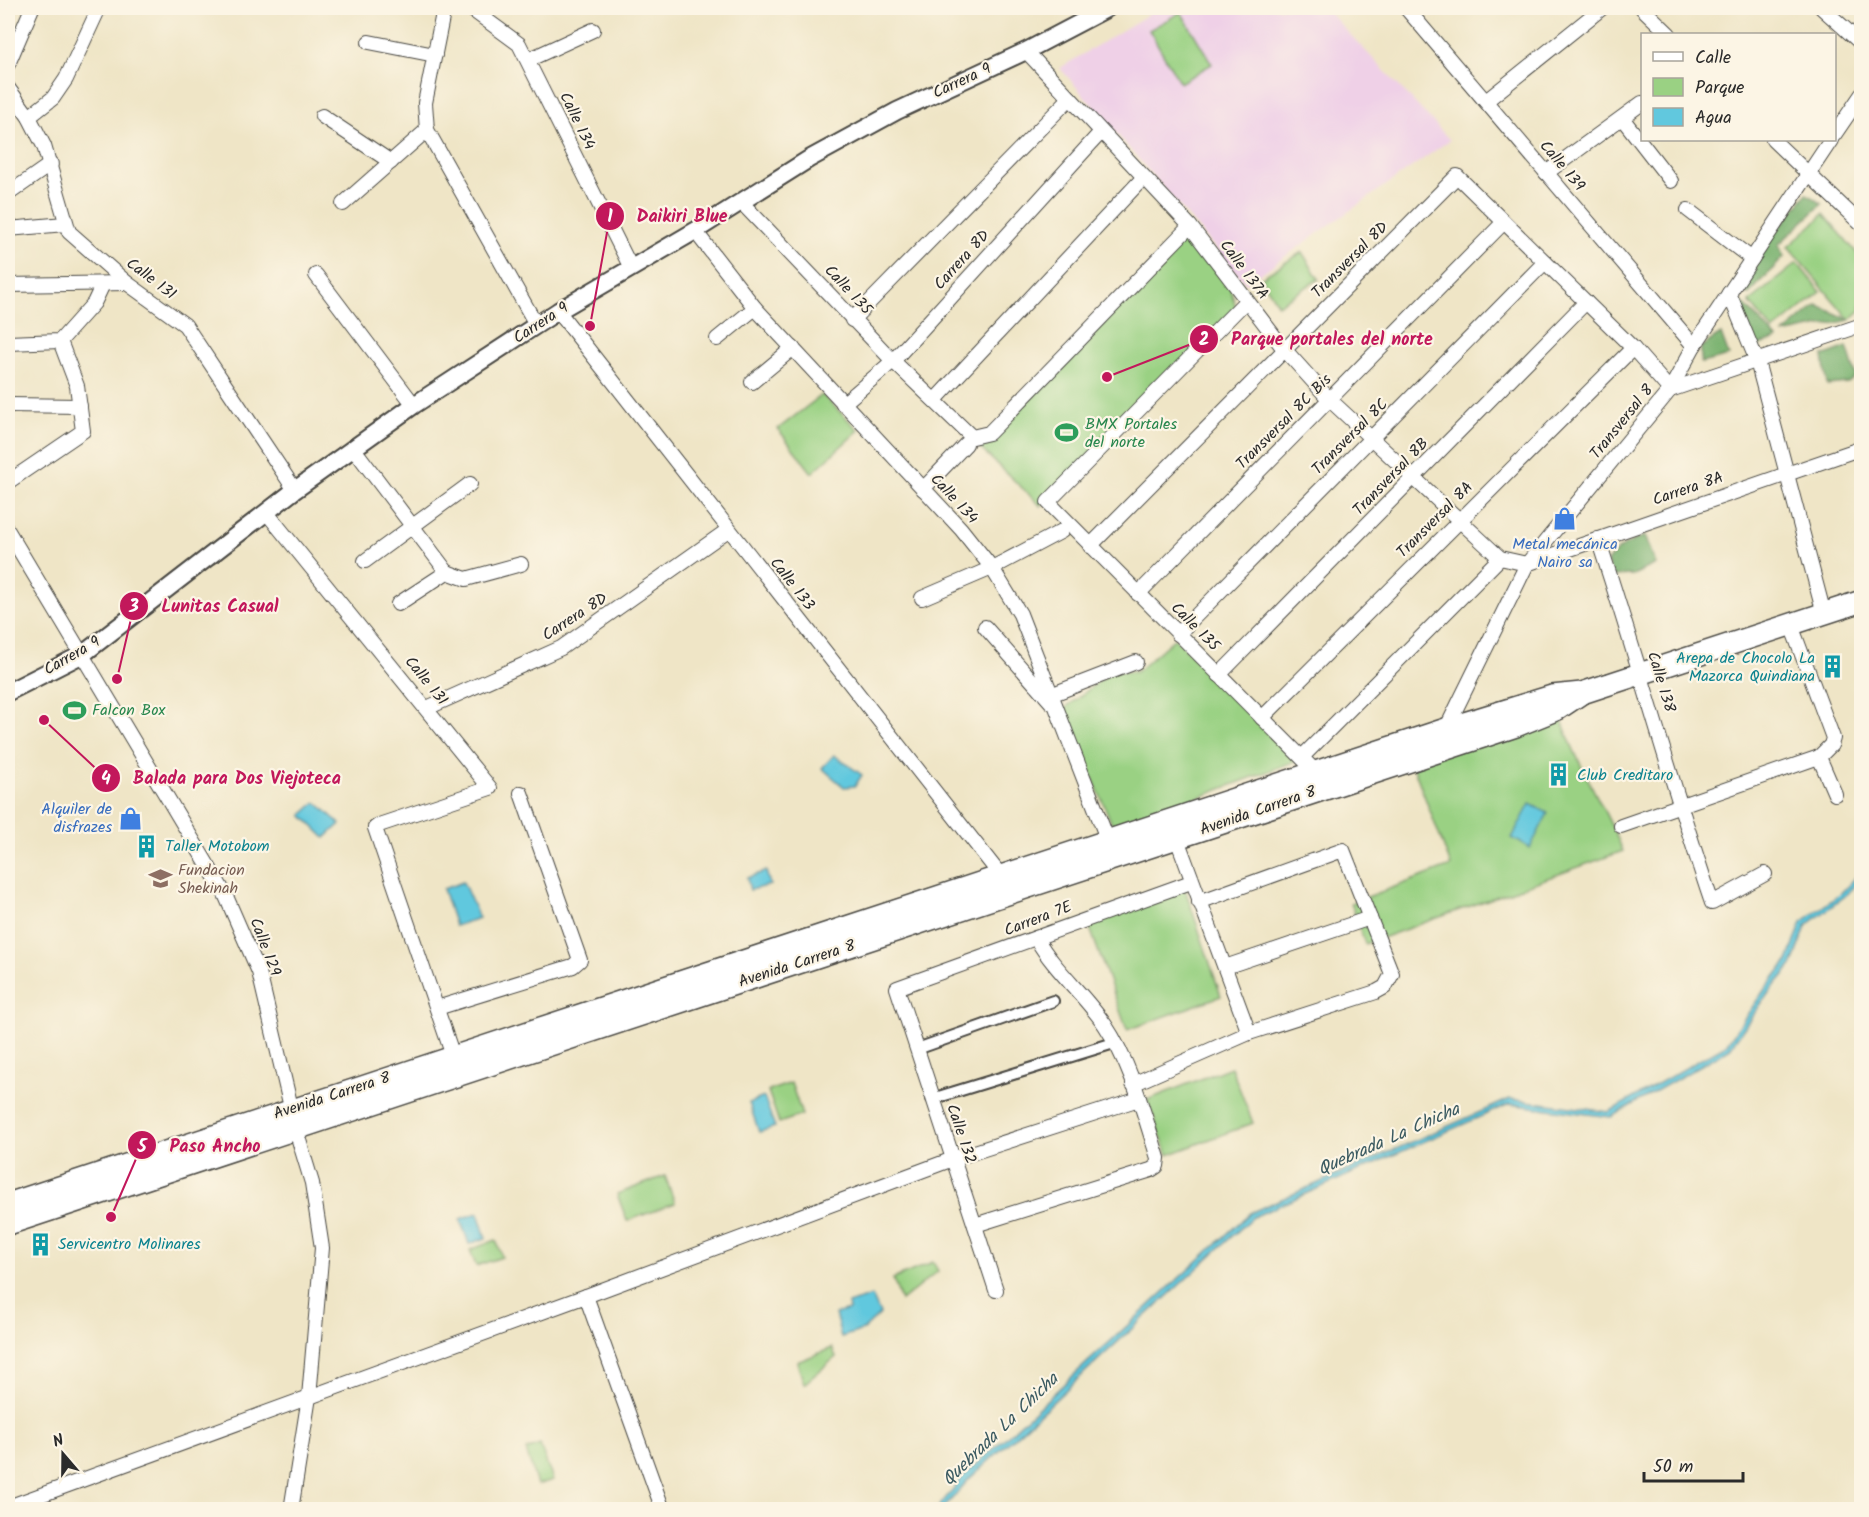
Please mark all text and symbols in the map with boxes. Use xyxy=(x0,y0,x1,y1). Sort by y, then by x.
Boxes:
legend xyxy=(1641,33,1836,141)
text: Calle xyxy=(1695,44,1731,73)
street label: Carrera 9 xyxy=(929,57,996,105)
text: Parque xyxy=(1695,74,1744,103)
street label: Calle 134 xyxy=(552,88,602,154)
text: Agua xyxy=(1695,104,1732,133)
street label: Calle 139 xyxy=(1533,135,1591,197)
callout: Daikiri Blue xyxy=(595,198,740,234)
text: 1 xyxy=(607,203,613,232)
text: Daikiri Blue xyxy=(636,203,728,232)
street label: Transversal 8D xyxy=(1306,216,1394,304)
street label: Carrera 8D xyxy=(928,224,996,296)
street label: Calle 137A xyxy=(1213,235,1275,306)
street label: Calle 131 xyxy=(120,252,182,306)
street label: Calle 135 xyxy=(818,259,879,322)
street label: Carrera 9 xyxy=(508,296,574,350)
callout: Parque portales del norte xyxy=(1189,321,1445,357)
text: 2 xyxy=(1199,326,1209,355)
text: Parque portales del norte xyxy=(1231,326,1433,355)
street label: Transversal 8C Bis xyxy=(1230,368,1338,476)
street label: Transversal 8 xyxy=(1584,379,1660,465)
street label: Transversal 8C xyxy=(1306,393,1394,481)
place label: BMX Portales del norte xyxy=(1085,412,1177,455)
sports icon: BMX Portales del norte xyxy=(1054,420,1080,446)
street label: Transversal 8B xyxy=(1347,432,1435,522)
street label: Carrera 8A xyxy=(1649,465,1727,513)
street label: Calle 134 xyxy=(924,468,984,530)
street label: Transversal 8A xyxy=(1391,476,1479,564)
shop icon: Metal mecánica Nairo sa xyxy=(1552,506,1578,532)
place label: Metal mecánica Nairo sa xyxy=(1512,532,1618,575)
street label: Calle 133 xyxy=(763,552,821,616)
street label: Carrera 8D xyxy=(537,586,613,648)
callout: Lunitas Casual xyxy=(119,588,291,624)
text: 3 xyxy=(128,593,139,622)
text: Lunitas Casual xyxy=(161,593,279,622)
street label: Calle 135 xyxy=(1164,596,1227,659)
street label: Carrera 9 xyxy=(39,630,105,682)
place label: Arepa de Chocolo La Mazorca Quindiana xyxy=(1676,646,1815,689)
street label: Calle 138 xyxy=(1640,649,1682,716)
street label: Calle 131 xyxy=(398,651,454,711)
building icon: Arepa de Chocolo La Mazorca Quindiana xyxy=(1820,654,1846,680)
sports icon: Falcon Box xyxy=(61,697,87,723)
place label: Falcon Box xyxy=(92,698,167,723)
callout: Balada para Dos Viejoteca xyxy=(91,760,353,796)
building icon: Club Creditaro xyxy=(1546,762,1572,788)
place label: Club Creditaro xyxy=(1577,763,1673,788)
text: 4 xyxy=(101,765,111,794)
text: Balada para Dos Viejoteca xyxy=(133,765,341,794)
street label: Avenida Carrera 8 xyxy=(1196,779,1320,843)
place label: Alquiler de disfrazes xyxy=(41,797,112,840)
shop icon: Alquiler de disfrazes xyxy=(117,805,143,831)
building icon: Taller Motobom xyxy=(134,833,160,859)
place label: Taller Motobom xyxy=(165,834,270,859)
place label: Fundacion Shekinah xyxy=(178,858,245,901)
school or university icon: Fundacion Shekinah xyxy=(147,866,173,892)
street label: Carrera 7E xyxy=(1000,894,1076,943)
street label: Calle 129 xyxy=(242,914,288,980)
street label: Avenida Carrera 8 xyxy=(735,933,859,995)
street label: Avenida Carrera 8 xyxy=(270,1065,394,1127)
water label: Quebrada La Chicha xyxy=(1313,1095,1466,1184)
street label: Calle 132 xyxy=(939,1101,983,1167)
callout: Paso Ancho xyxy=(127,1127,272,1163)
text: 5 xyxy=(136,1133,148,1162)
text: Paso Ancho xyxy=(169,1133,261,1162)
building icon: Servicentro Molinares xyxy=(27,1231,53,1257)
place label: Servicentro Molinares xyxy=(58,1232,201,1257)
water label: Quebrada La Chicha xyxy=(936,1365,1067,1494)
north arrow xyxy=(33,1424,93,1484)
text: N xyxy=(49,1428,67,1455)
scale bar xyxy=(1644,1445,1743,1483)
text: 50 m xyxy=(1653,1453,1693,1482)

